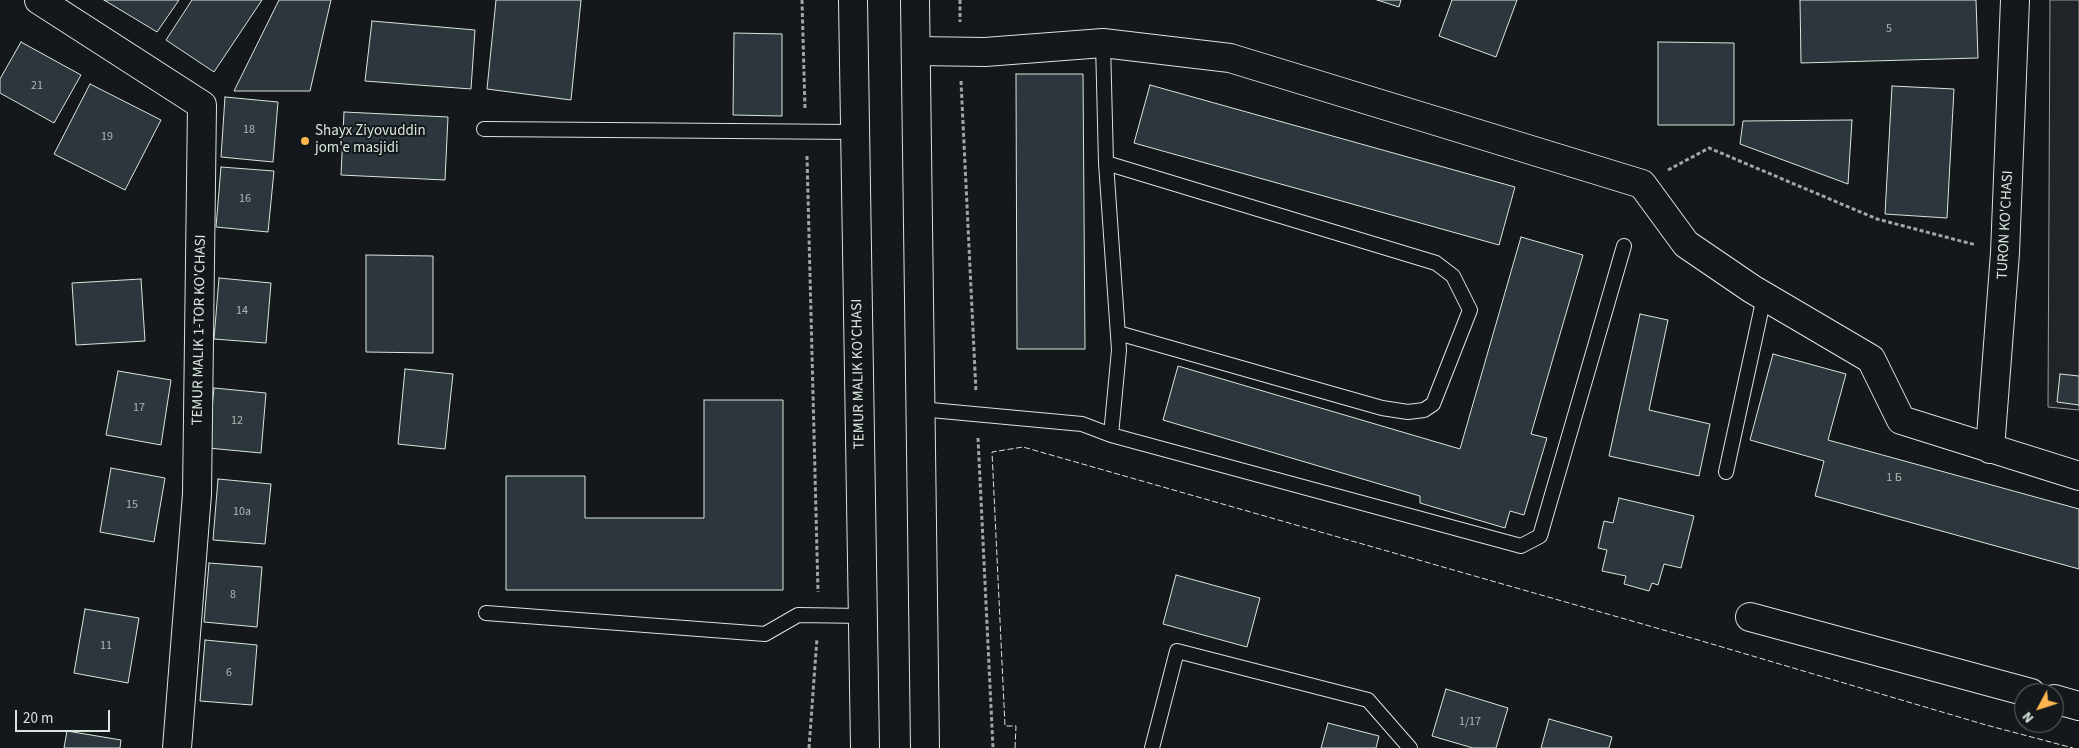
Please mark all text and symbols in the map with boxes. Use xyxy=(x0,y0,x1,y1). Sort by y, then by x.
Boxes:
house number: 5 xyxy=(1886,22,1892,36)
house number: 21 xyxy=(31,79,43,93)
house number: 18 xyxy=(243,123,255,137)
place label: Shayx Ziyovuddin jom'e masjidi xyxy=(315,123,426,158)
house number: 19 xyxy=(101,130,113,144)
marker: Shayx Ziyovuddin jom'e masjidi xyxy=(299,135,311,147)
street label: TURON KO'CHASI xyxy=(1994,170,2018,280)
house number: 16 xyxy=(239,192,251,206)
street label: TEMUR MALIK 1-TOR KO'CHASI xyxy=(189,234,211,426)
street label: TEMUR MALIK KO'CHASI xyxy=(849,299,869,449)
house number: 14 xyxy=(236,304,248,318)
house number: 17 xyxy=(133,401,145,415)
house number: 12 xyxy=(231,414,243,428)
house number: 1 Б xyxy=(1886,471,1902,485)
house number: 15 xyxy=(126,498,138,512)
house number: 10a xyxy=(233,505,251,519)
house number: 8 xyxy=(230,588,236,602)
house number: 11 xyxy=(100,639,112,653)
house number: 6 xyxy=(226,666,232,680)
north arrow xyxy=(2014,683,2064,733)
scale bar xyxy=(18,700,112,732)
text: N xyxy=(2018,707,2039,727)
text: 20 m xyxy=(23,708,53,729)
house number: 1/17 xyxy=(1459,715,1481,729)

